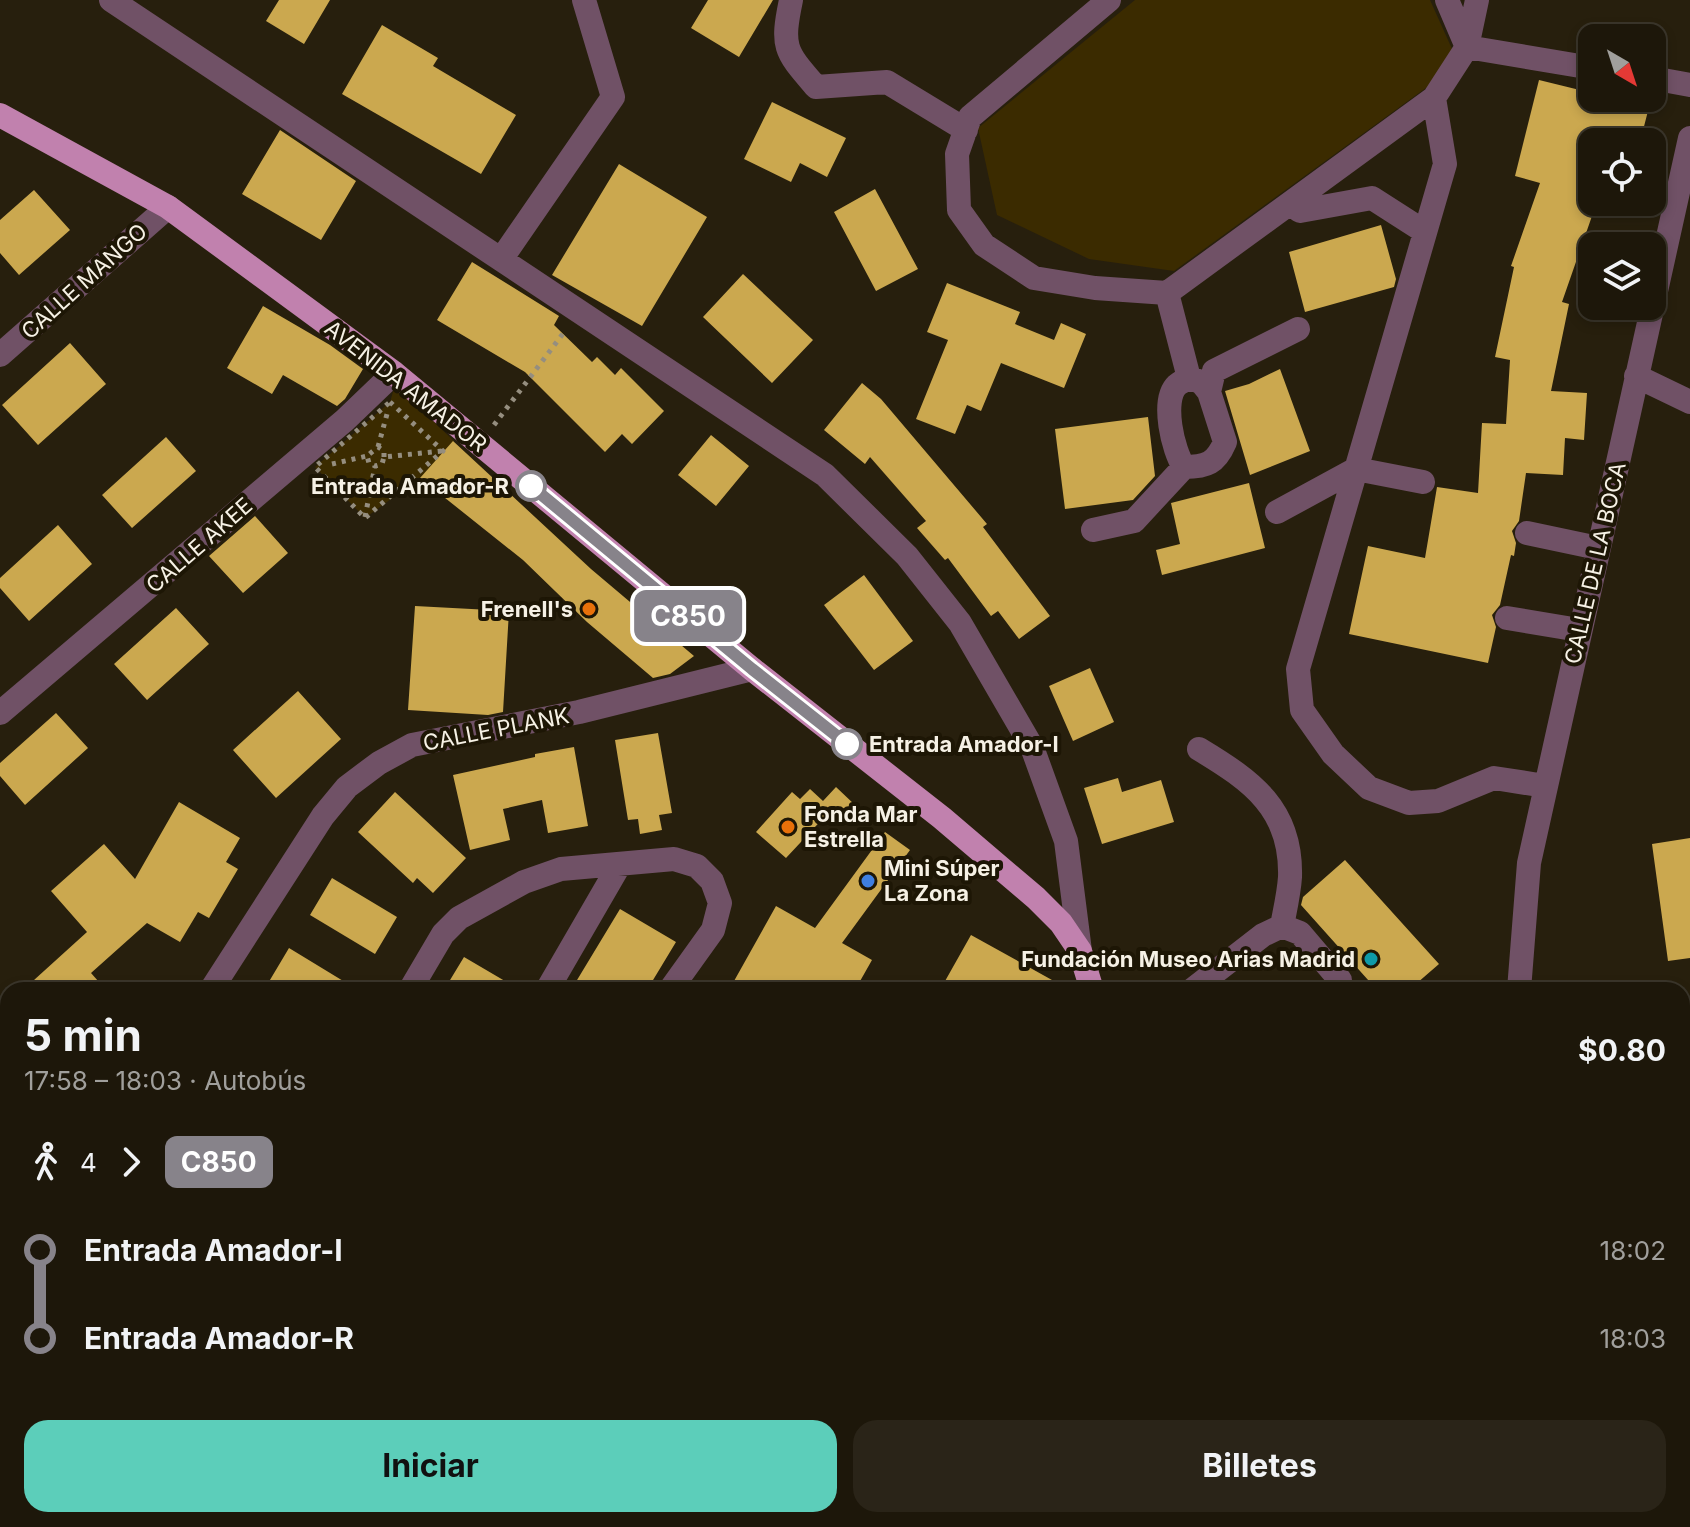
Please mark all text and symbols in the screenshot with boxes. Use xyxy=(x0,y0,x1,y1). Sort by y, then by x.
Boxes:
north arrow xyxy=(1578,24,1666,112)
map controls xyxy=(1578,24,1666,320)
button: locate xyxy=(1578,128,1666,216)
street label: CALLE MANGO xyxy=(16,218,152,344)
button: layers xyxy=(1578,232,1666,320)
street label: AVENIDA AMADOR xyxy=(320,315,492,457)
street label: CALLE DE LA BOCA xyxy=(1559,460,1631,666)
marker: Entrada Amador-R xyxy=(516,471,546,501)
place label: Entrada Amador-R xyxy=(311,473,509,499)
street label: CALLE AKEE xyxy=(141,492,257,598)
line badge: C850 xyxy=(632,590,744,642)
place label: Frenell's xyxy=(481,596,573,622)
text: C850 xyxy=(650,599,726,633)
marker: Frenell's xyxy=(580,600,598,618)
street label: CALLE PLANK xyxy=(421,702,571,756)
marker: Entrada Amador-I xyxy=(832,729,862,759)
place label: Entrada Amador-I xyxy=(869,731,1059,757)
place label: Fonda Mar Estrella xyxy=(804,801,918,852)
marker: Fonda Mar Estrella xyxy=(779,818,797,836)
place label: Mini Súper La Zona xyxy=(884,855,999,906)
marker: Mini Súper La Zona xyxy=(859,872,877,890)
place label: Fundación Museo Arias Madrid xyxy=(1021,946,1355,972)
marker: Fundación Museo Arias Madrid xyxy=(1362,950,1380,968)
text: 5 min xyxy=(24,1008,142,1062)
text: $0.80 xyxy=(1578,1032,1666,1068)
text: 17:58 – 18:03 · Autobús xyxy=(24,1065,306,1096)
icon: walk xyxy=(24,1140,68,1184)
icon: forward xyxy=(109,1140,153,1184)
text: C850 xyxy=(181,1145,257,1179)
text: 4 xyxy=(80,1147,97,1178)
text: Entrada Amador-I xyxy=(84,1232,343,1268)
text: 18:02 xyxy=(1600,1235,1666,1266)
text: Entrada Amador-R xyxy=(84,1320,354,1356)
text: 18:03 xyxy=(1599,1323,1666,1354)
button: Iniciar xyxy=(24,1420,837,1512)
button: Billetes xyxy=(853,1420,1666,1512)

